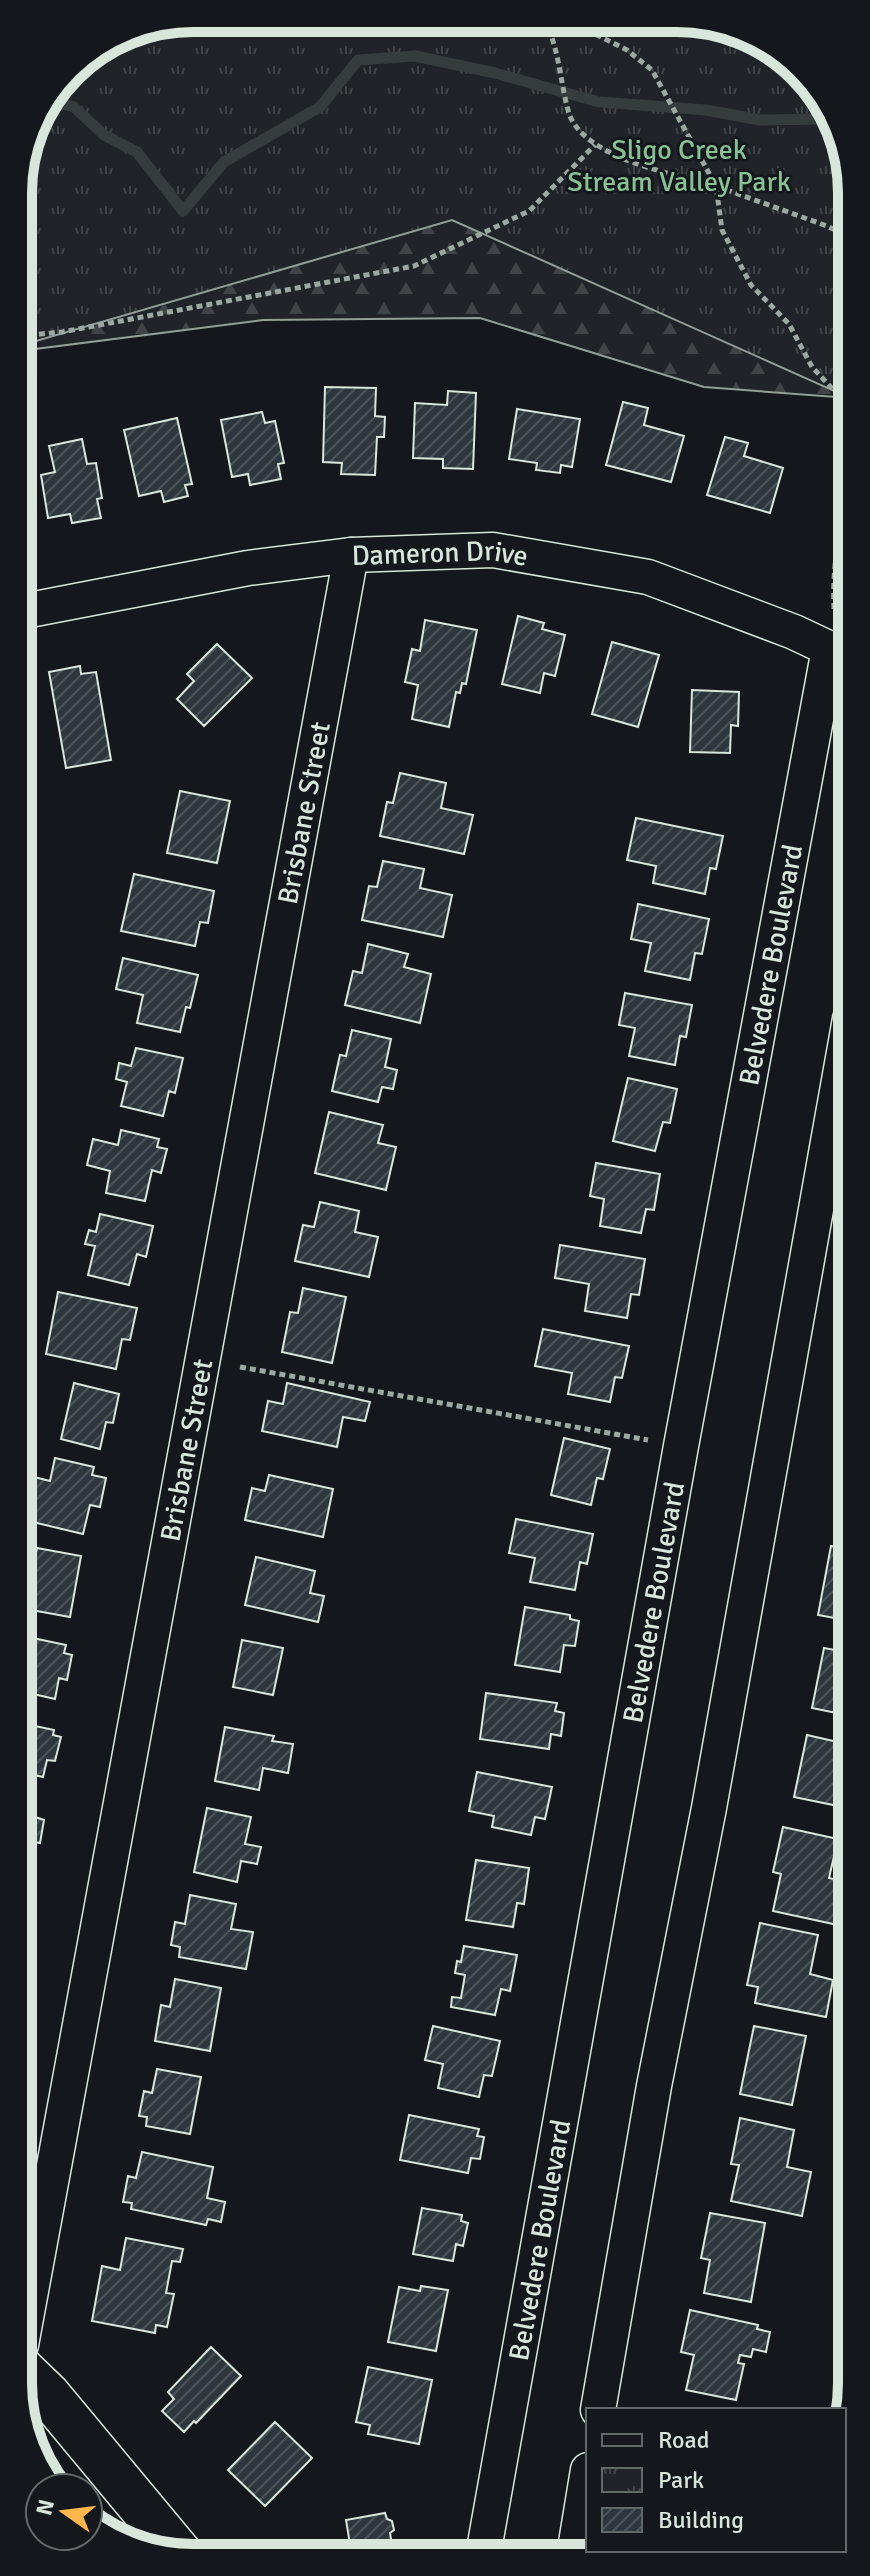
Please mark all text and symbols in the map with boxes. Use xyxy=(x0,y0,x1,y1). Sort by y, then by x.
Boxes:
park label: Sligo Creek Stream Valley Park xyxy=(567,133,791,199)
street label: Dameron Drive xyxy=(351,534,531,574)
street label: Brisbane Street xyxy=(271,719,338,907)
street label: Belvedere Boulevard xyxy=(732,842,810,1088)
street label: Brisbane Street xyxy=(154,1356,220,1544)
street label: Belvedere Boulevard xyxy=(616,1479,692,1726)
street label: Belvedere Boulevard xyxy=(502,2117,578,2363)
legend xyxy=(586,2408,846,2552)
text: Road xyxy=(658,2425,709,2455)
text: Park xyxy=(658,2465,704,2495)
north arrow xyxy=(24,2472,104,2552)
text: N xyxy=(30,2497,60,2518)
text: Building xyxy=(658,2505,744,2535)

